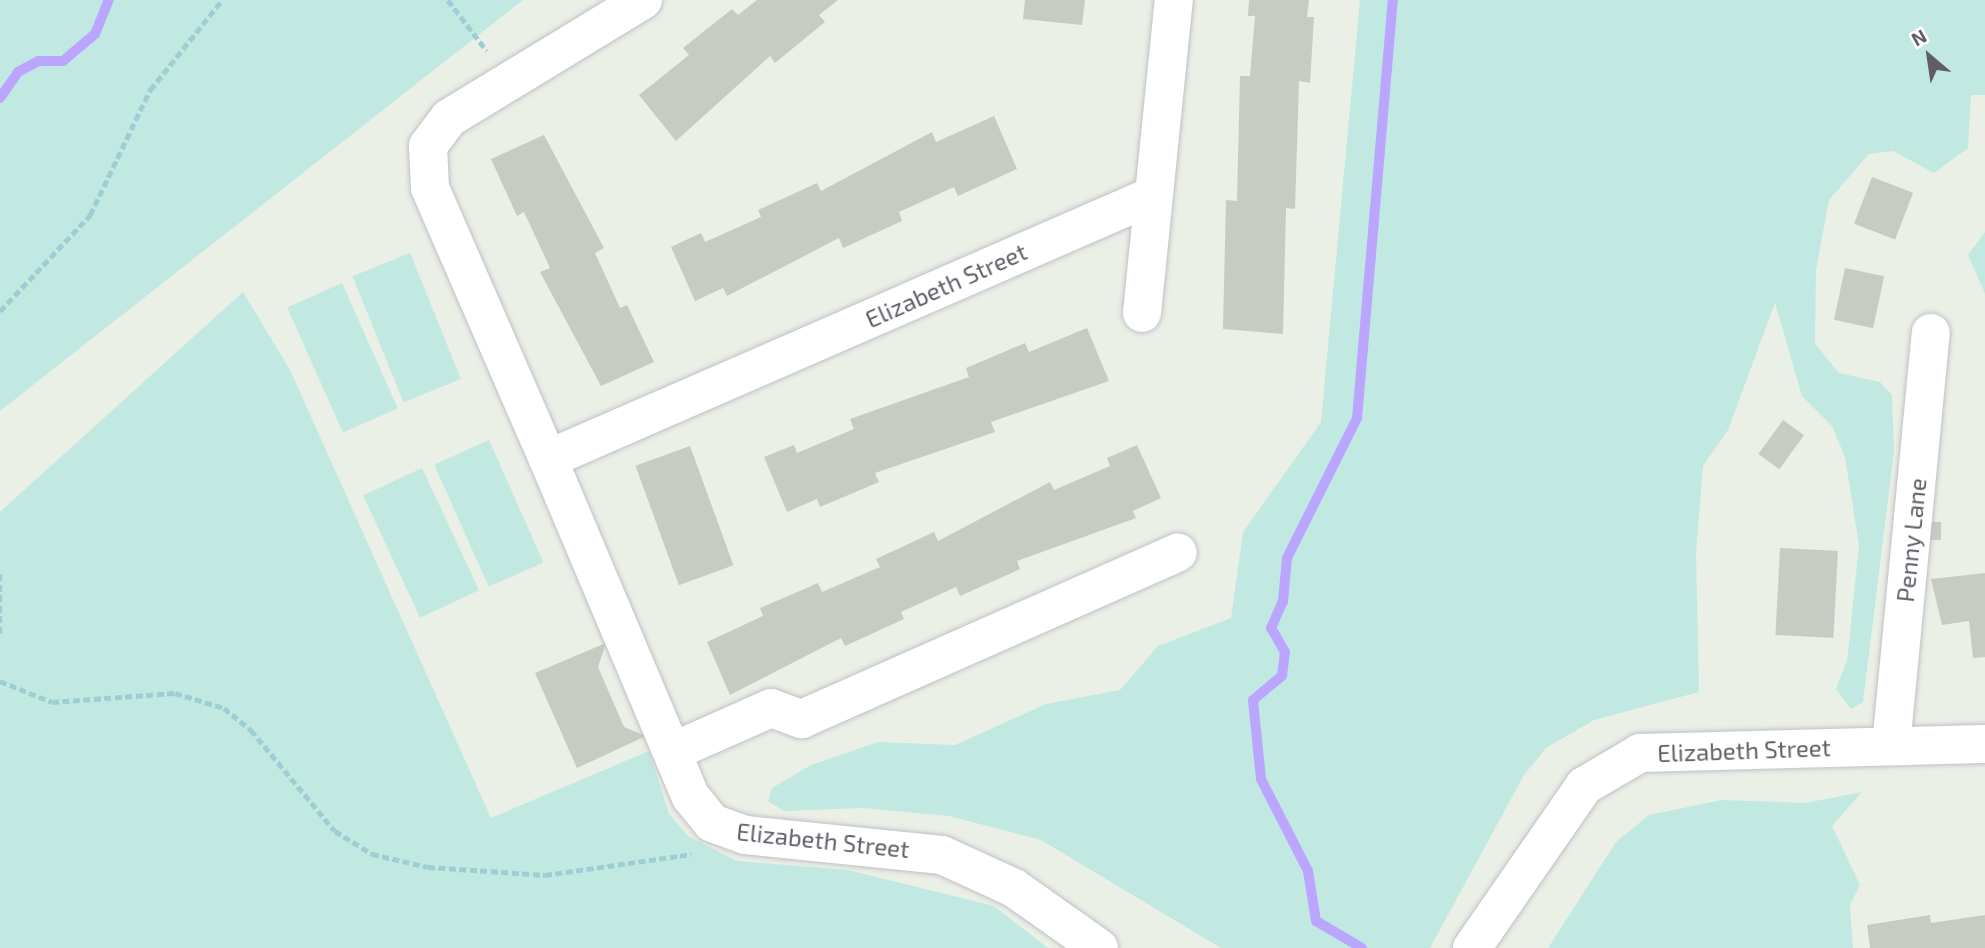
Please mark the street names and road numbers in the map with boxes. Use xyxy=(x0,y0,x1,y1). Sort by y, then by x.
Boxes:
street label: Elizabeth Street xyxy=(861,237,1031,333)
street label: Penny Lane xyxy=(1890,476,1932,604)
street label: Elizabeth Street xyxy=(1657,733,1831,767)
street label: Elizabeth Street xyxy=(735,817,911,863)

